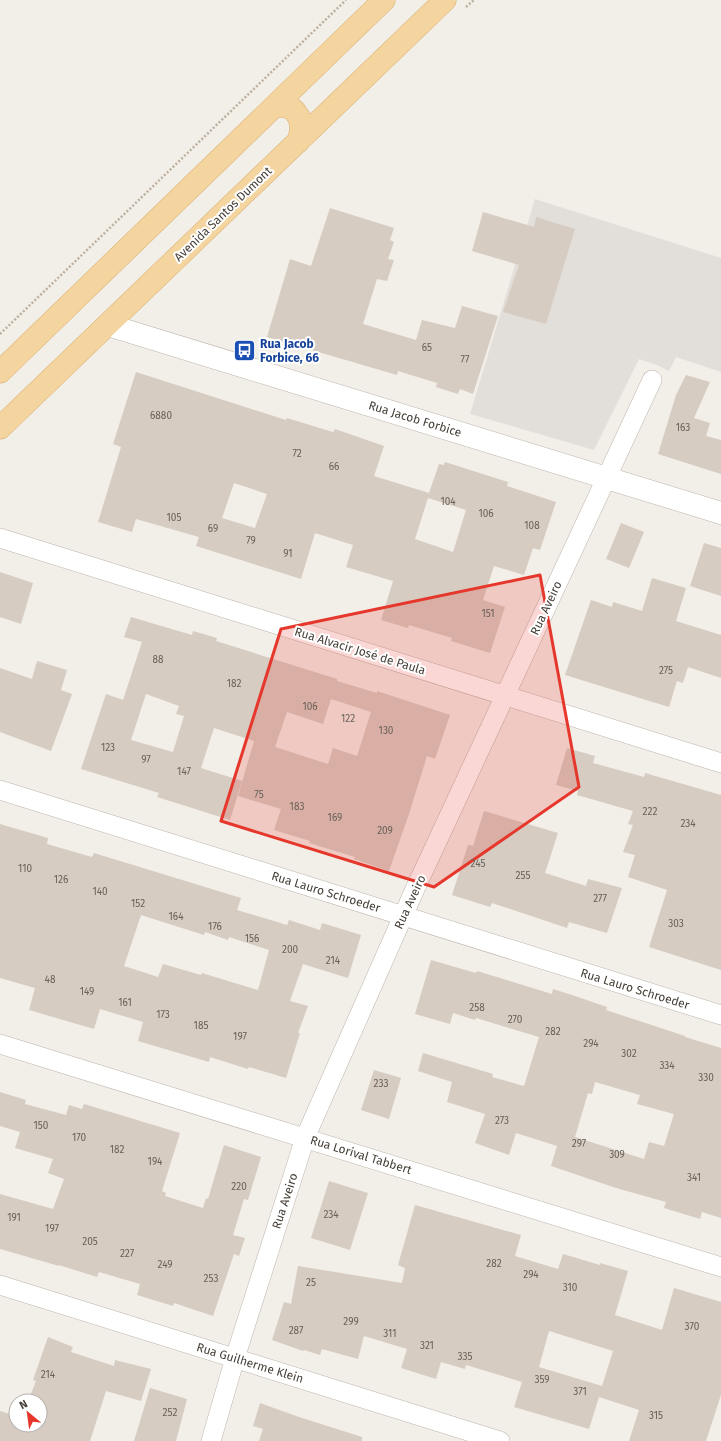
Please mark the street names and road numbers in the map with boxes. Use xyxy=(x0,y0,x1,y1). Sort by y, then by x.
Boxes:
street label: Avenida Santos Dumont xyxy=(171,163,275,264)
street label: Rua Jacob Forbice xyxy=(367,398,463,440)
street label: Rua Aveiro xyxy=(527,579,565,637)
street label: Rua Alvacir José de Paula xyxy=(293,624,427,678)
street label: Rua Lauro Schroeder xyxy=(270,869,383,915)
street label: Rua Aveiro xyxy=(391,873,429,931)
street label: Rua Lauro Schroeder xyxy=(579,966,692,1012)
street label: Rua Lorival Tabbert xyxy=(309,1133,414,1177)
street label: Rua Aveiro xyxy=(269,1171,301,1231)
street label: Rua Guilherme Klein xyxy=(195,1340,305,1386)

